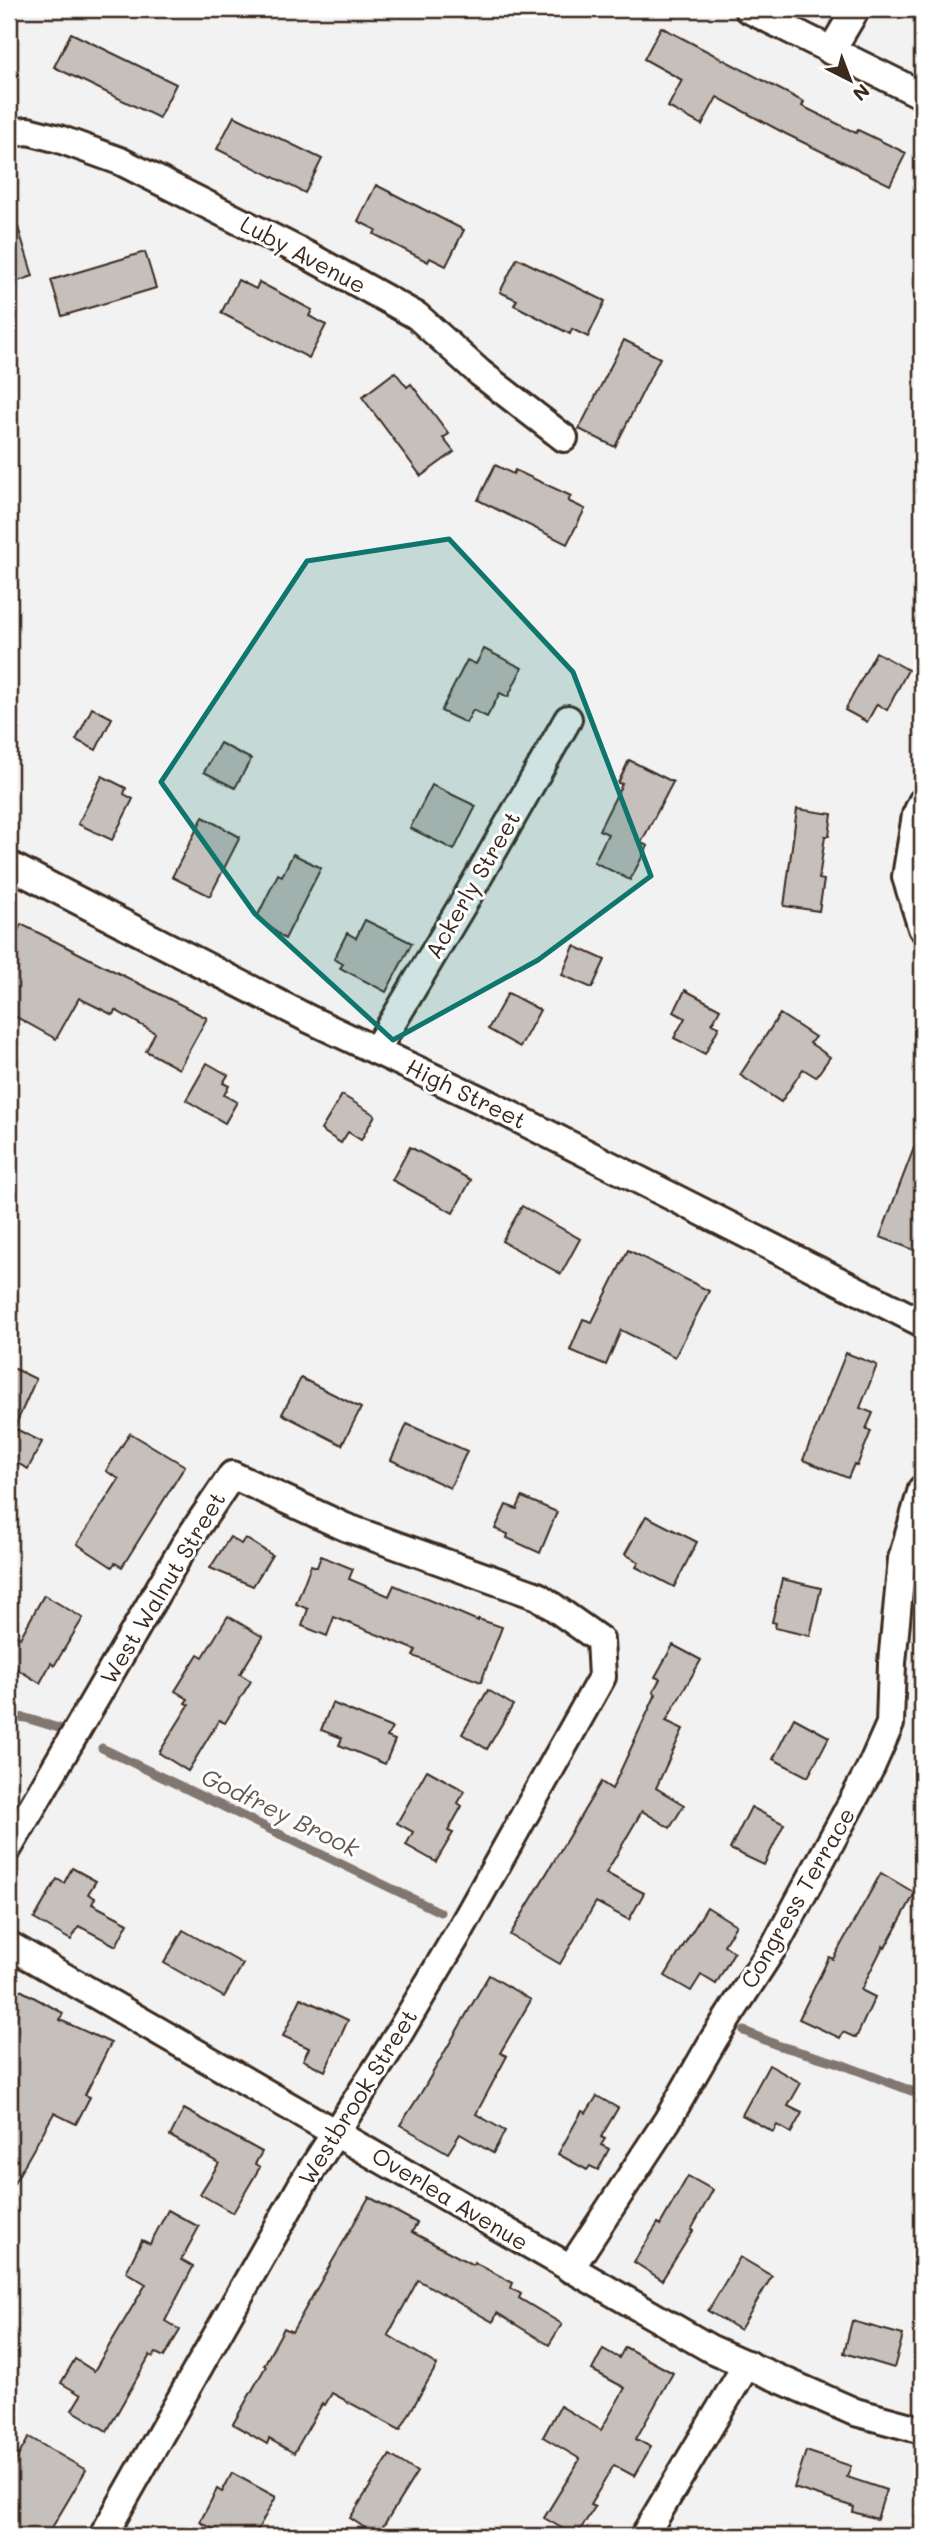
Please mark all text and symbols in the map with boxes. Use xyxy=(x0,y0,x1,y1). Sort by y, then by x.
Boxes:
north arrow xyxy=(816,46,886,116)
text: N xyxy=(848,79,875,107)
street label: Luby Avenue xyxy=(235,208,372,300)
street label: Ackerly Street xyxy=(418,805,527,964)
street label: High Street xyxy=(401,1051,532,1135)
street label: West Walnut Street xyxy=(93,1486,232,1689)
water label: Godfrey Brook xyxy=(197,1760,366,1864)
street label: Congress Terrace xyxy=(733,1802,861,1993)
street label: Westbrook Street xyxy=(291,2003,423,2190)
street label: Overlea Avenue xyxy=(367,2140,534,2257)

